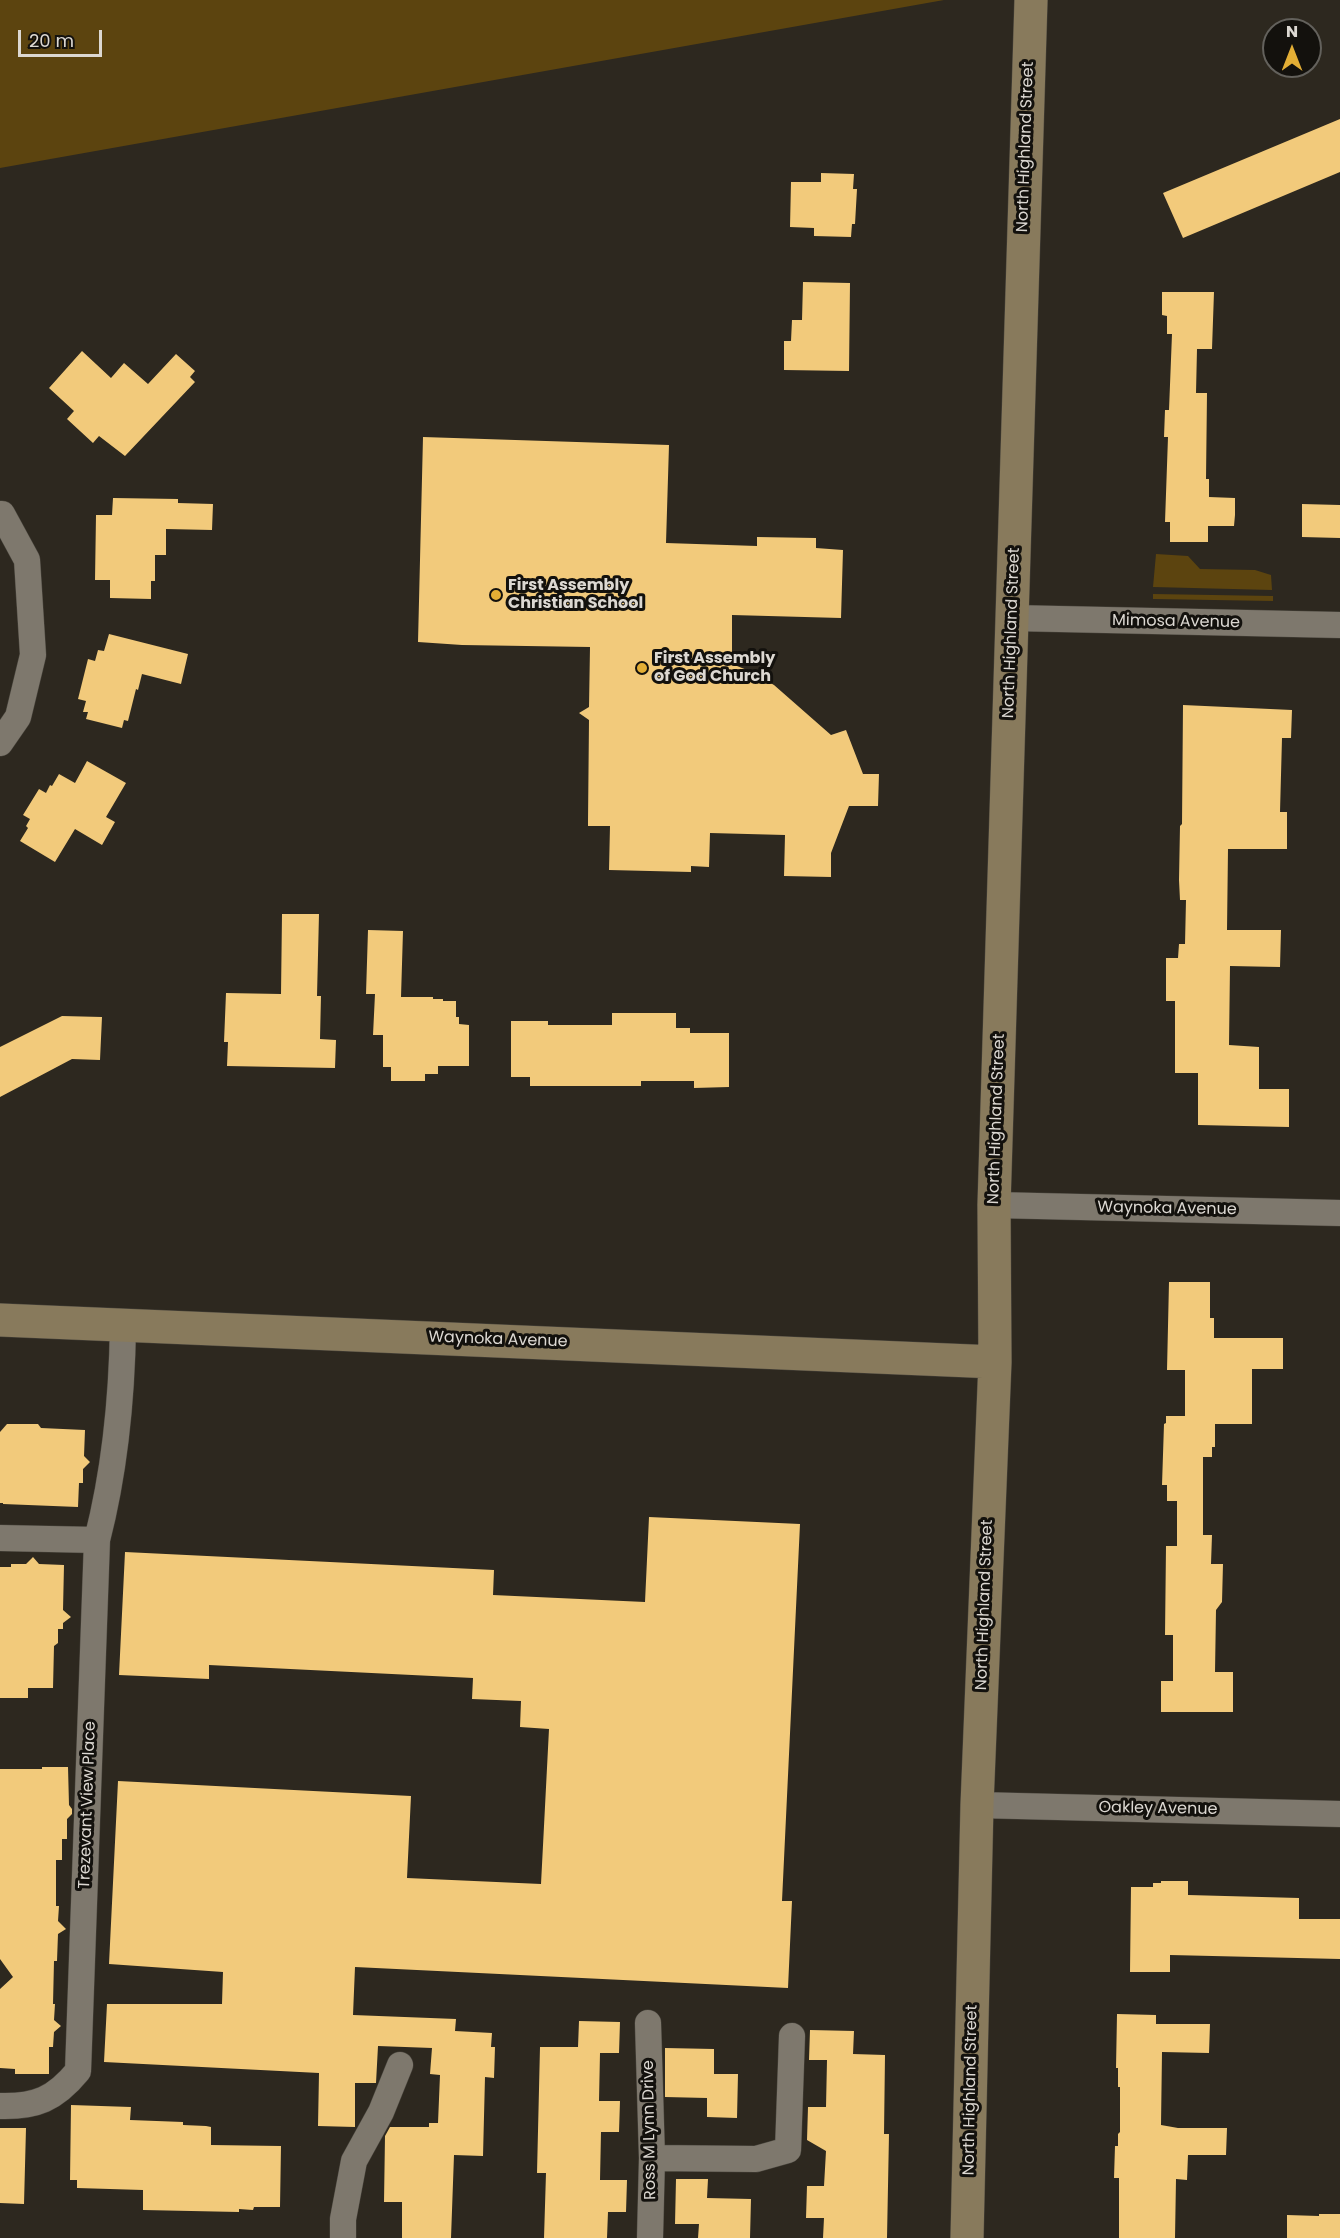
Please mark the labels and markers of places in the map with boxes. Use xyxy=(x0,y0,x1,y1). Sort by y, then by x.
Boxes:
place label: First Assembly Christian School xyxy=(508,576,643,614)
marker: First Assembly Christian School xyxy=(489,588,503,602)
place label: First Assembly of God Church xyxy=(654,649,775,687)
marker: First Assembly of God Church xyxy=(635,661,649,675)

